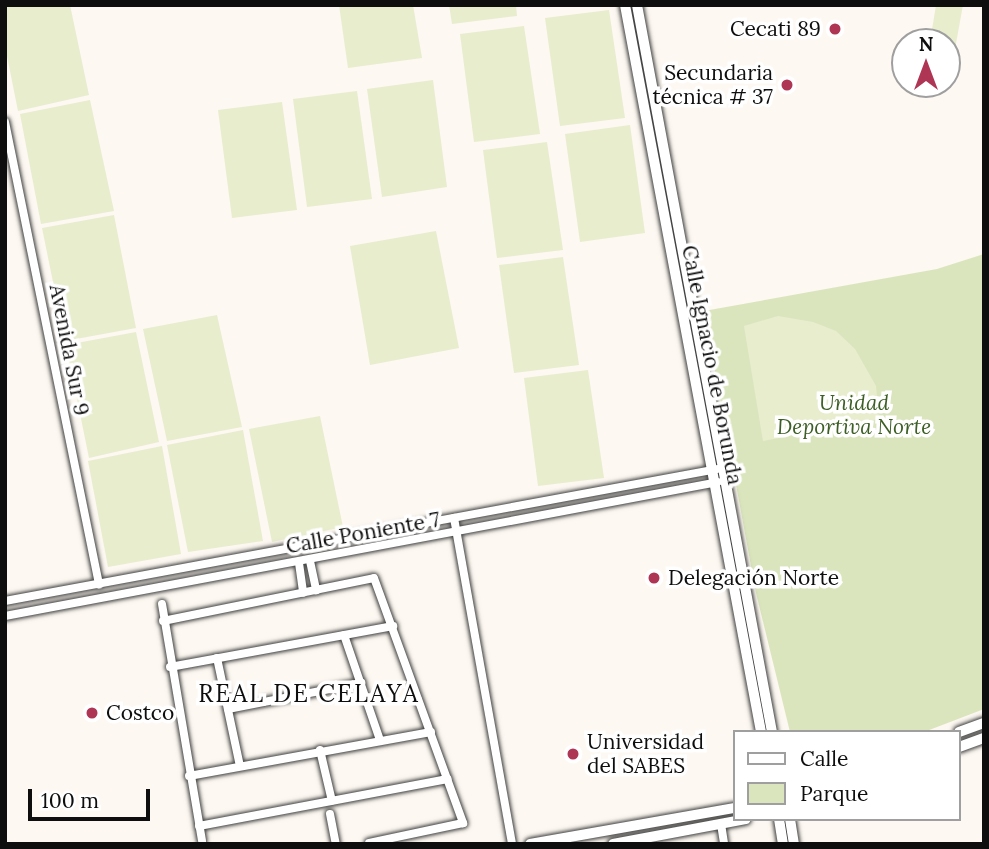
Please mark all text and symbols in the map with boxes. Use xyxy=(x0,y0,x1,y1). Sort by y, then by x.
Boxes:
place label: Cecati 89 xyxy=(730,16,821,42)
marker: Cecati 89 xyxy=(827,21,843,37)
north arrow xyxy=(891,28,961,98)
text: N xyxy=(919,32,933,56)
place label: Secundaria técnica # 37 xyxy=(652,60,773,110)
marker: Secundaria técnica # 37 xyxy=(779,77,795,93)
street label: Calle Ignacio de Borunda xyxy=(676,243,748,487)
street label: Avenida Sur 9 xyxy=(44,282,94,418)
park label: Unidad Deportiva Norte xyxy=(777,390,931,440)
street label: Calle Poniente 7 xyxy=(284,507,442,559)
place label: Delegación Norte xyxy=(668,565,839,591)
marker: Delegación Norte xyxy=(646,570,662,586)
district label: REAL DE CELAYA xyxy=(200,680,418,708)
place label: Costco xyxy=(106,700,174,726)
marker: Costco xyxy=(84,705,100,721)
place label: Universidad del SABES xyxy=(587,729,704,779)
legend xyxy=(734,730,961,821)
text: Calle xyxy=(800,745,848,772)
marker: Universidad del SABES xyxy=(565,746,581,762)
scale bar xyxy=(32,776,154,820)
text: Parque xyxy=(800,780,868,807)
text: 100 m xyxy=(41,787,99,814)

